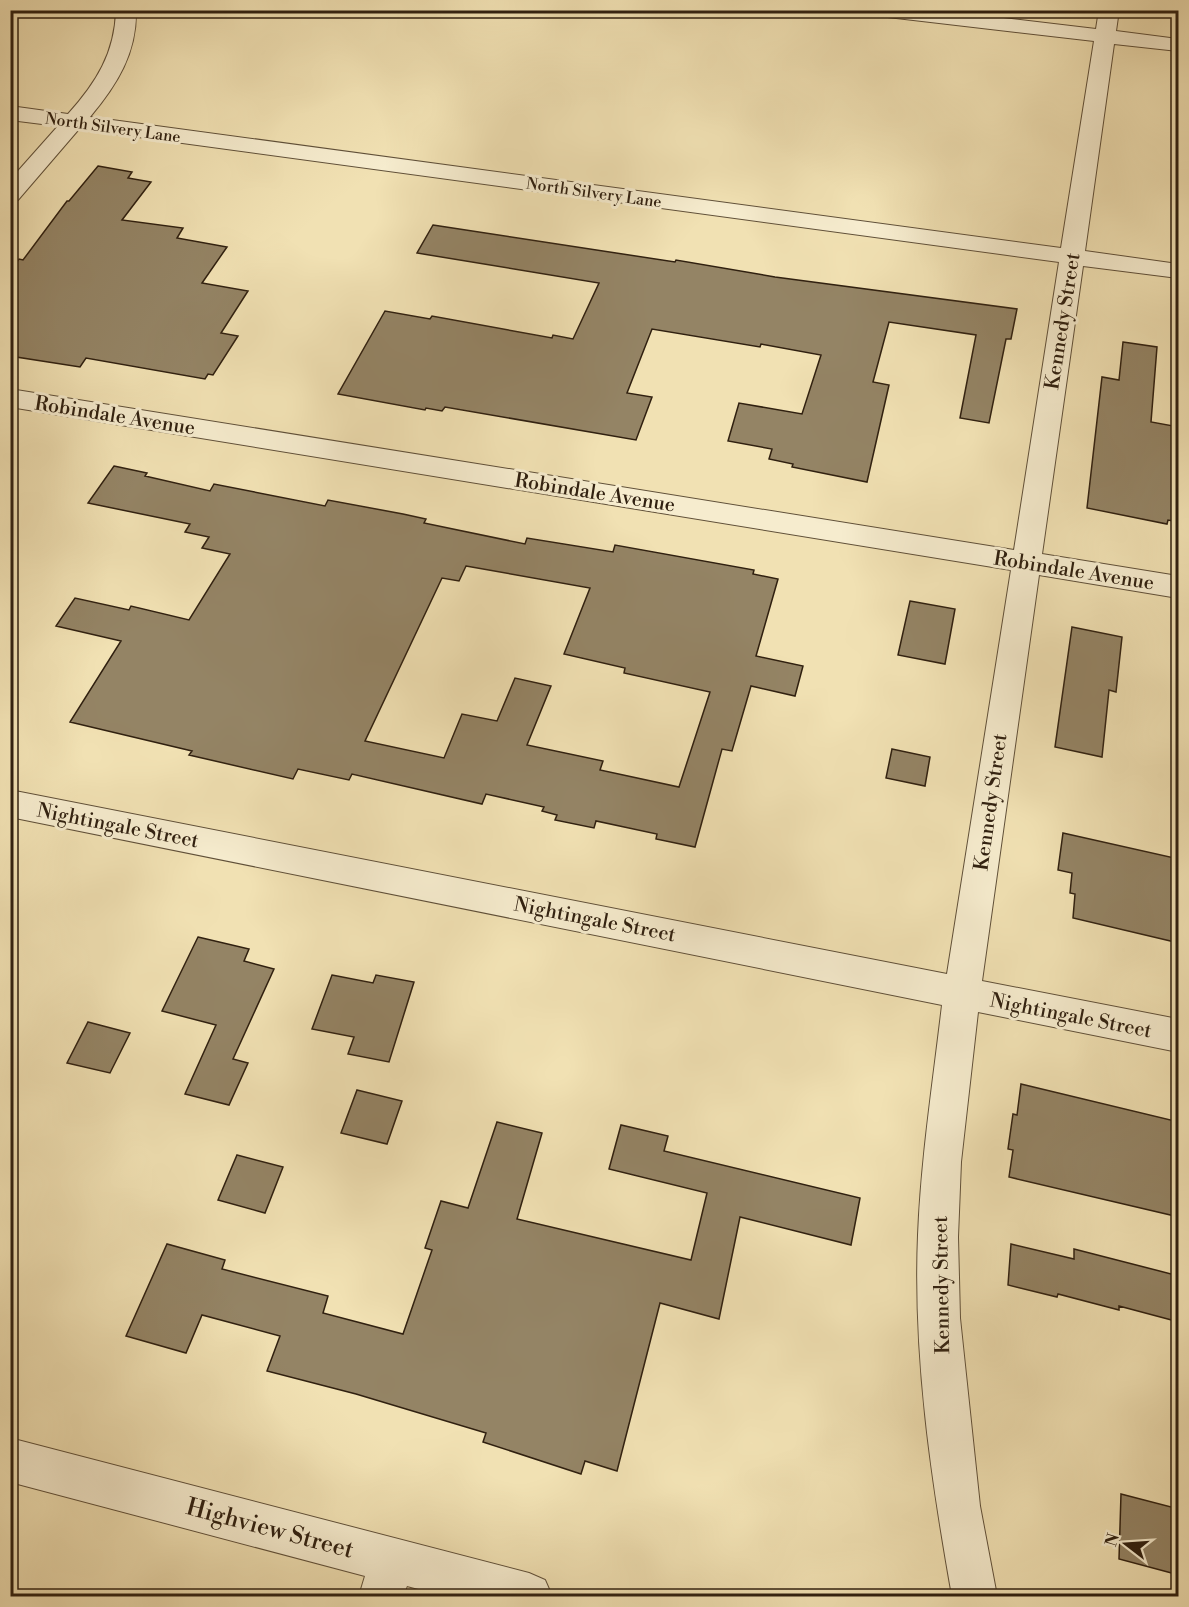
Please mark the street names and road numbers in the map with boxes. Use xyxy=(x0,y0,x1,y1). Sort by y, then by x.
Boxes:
street label: North Silvery Lane xyxy=(44,109,182,147)
street label: North Silvery Lane xyxy=(525,174,663,212)
street label: Kennedy Street xyxy=(1040,251,1087,391)
street label: Robindale Avenue xyxy=(33,391,197,442)
street label: Robindale Avenue xyxy=(513,468,677,519)
street label: Robindale Avenue xyxy=(992,546,1156,597)
street label: Kennedy Street xyxy=(969,732,1013,872)
street label: Nightingale Street xyxy=(35,799,201,854)
street label: Nightingale Street xyxy=(512,893,678,948)
street label: Nightingale Street xyxy=(988,989,1154,1044)
street label: Kennedy Street xyxy=(929,1216,956,1354)
street label: Highview Street xyxy=(183,1492,357,1566)

